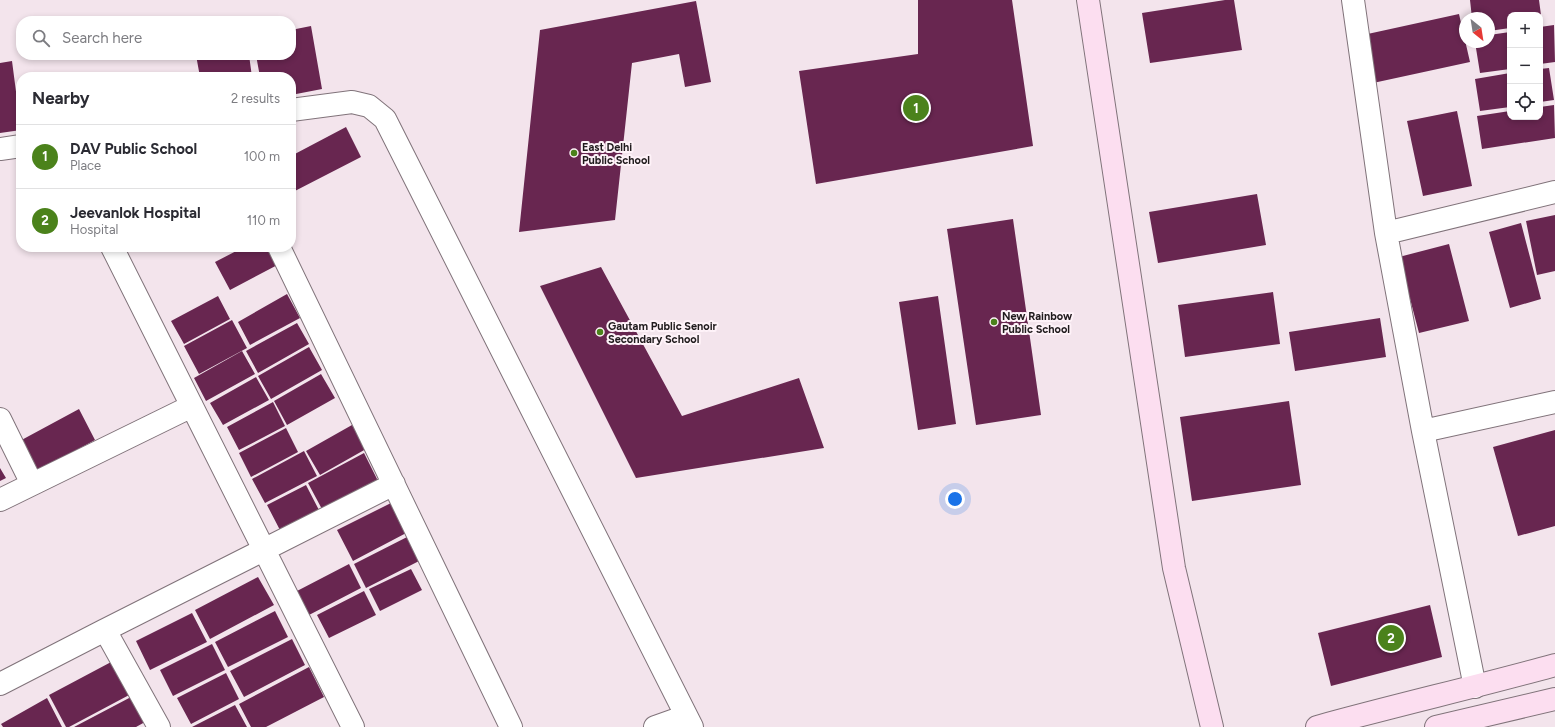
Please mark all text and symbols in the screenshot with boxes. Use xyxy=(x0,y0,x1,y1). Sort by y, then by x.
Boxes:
north arrow xyxy=(1459,12,1495,48)
map controls xyxy=(1507,12,1543,120)
button: + xyxy=(1507,12,1543,48)
search box xyxy=(16,16,296,60)
icon: search xyxy=(30,27,52,49)
text: Search here xyxy=(62,29,142,47)
button: − xyxy=(1507,48,1543,84)
button: locate xyxy=(1507,84,1543,120)
text: Nearby xyxy=(32,88,90,108)
text: 2 results xyxy=(231,91,280,106)
pin: 1 xyxy=(903,93,929,123)
text: DAV Public School xyxy=(70,140,197,158)
place label: East Delhi Public School xyxy=(582,141,650,167)
marker: East Delhi Public School xyxy=(569,148,579,158)
text: 1 xyxy=(42,149,48,164)
text: 100 m xyxy=(244,149,280,164)
text: Place xyxy=(70,158,101,173)
text: Jeevanlok Hospital xyxy=(70,204,201,222)
text: 2 xyxy=(41,213,49,228)
text: 110 m xyxy=(247,213,280,228)
text: Hospital xyxy=(70,222,118,237)
place label: New Rainbow Public School xyxy=(1002,310,1073,336)
marker: New Rainbow Public School xyxy=(989,317,999,327)
place label: Gautam Public Senoir Secondary School xyxy=(608,320,718,346)
marker: Gautam Public Senoir Secondary School xyxy=(595,327,605,337)
your location xyxy=(945,489,965,509)
pin: 2 xyxy=(1378,623,1404,653)

